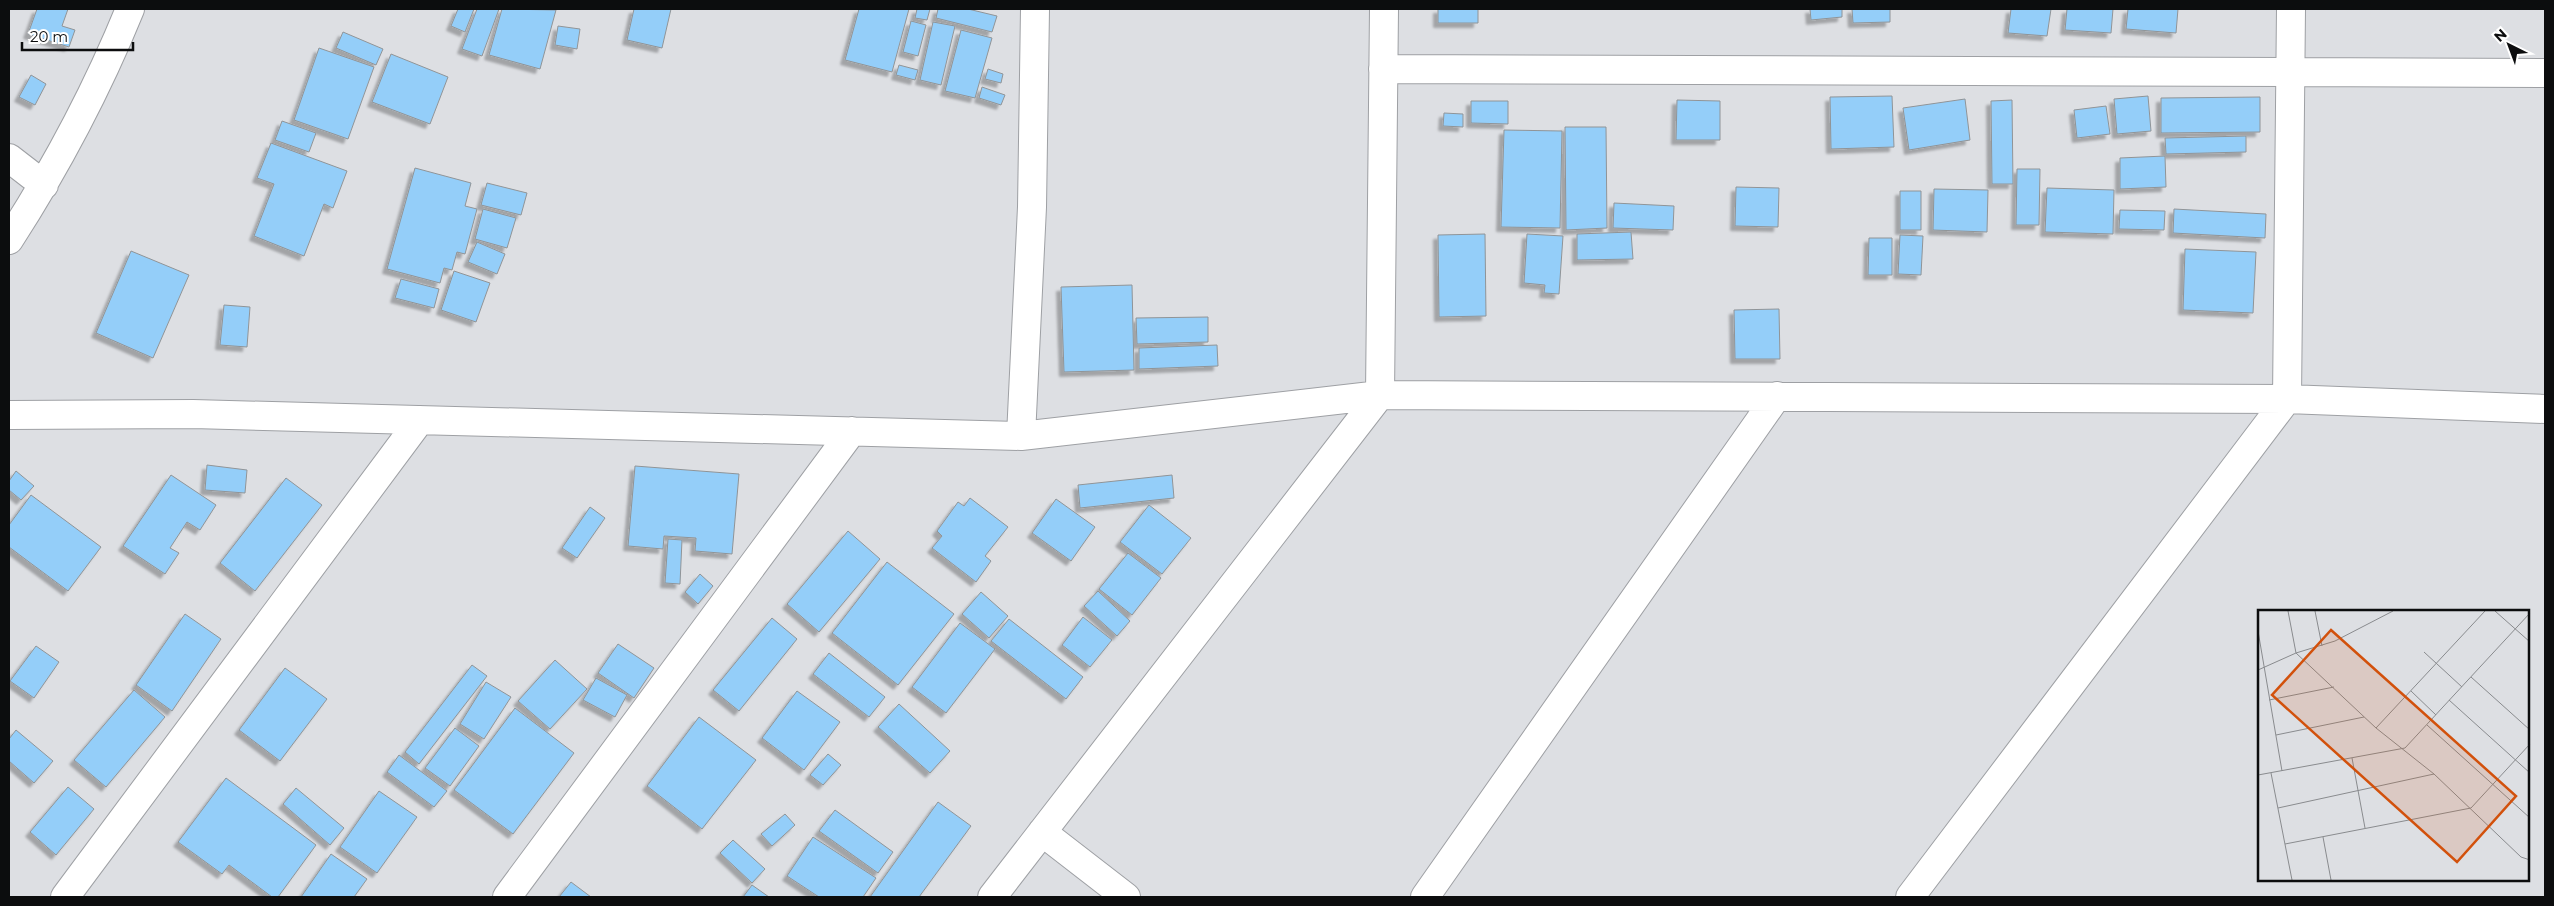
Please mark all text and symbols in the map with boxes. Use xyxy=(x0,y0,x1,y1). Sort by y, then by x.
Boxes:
scale bar xyxy=(22,20,134,52)
north arrow xyxy=(2484,20,2534,70)
text: N xyxy=(2490,25,2511,46)
text: 20 m xyxy=(30,27,68,46)
inset map xyxy=(2258,610,2529,881)

